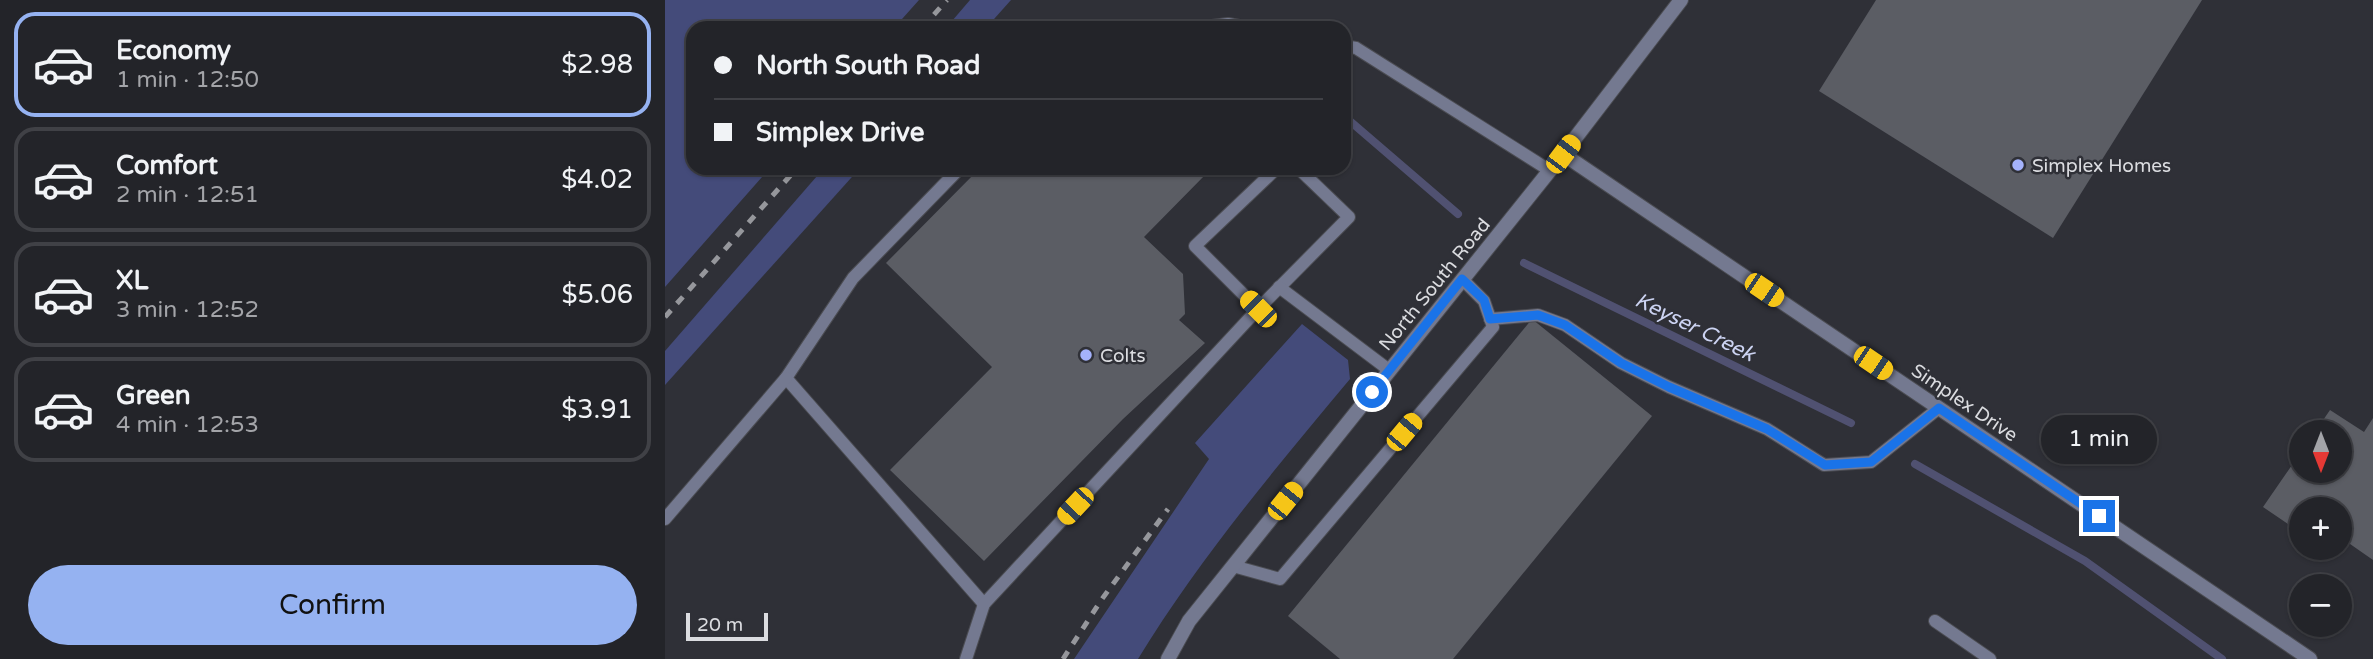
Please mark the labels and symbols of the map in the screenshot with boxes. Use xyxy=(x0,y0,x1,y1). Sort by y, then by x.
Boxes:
car xyxy=(1542,131,1585,177)
place label: Simplex Homes xyxy=(2032,155,2171,177)
marker: Simplex Homes xyxy=(2010,157,2026,173)
street label: North South Road xyxy=(1375,214,1495,355)
car xyxy=(1741,270,1788,310)
car xyxy=(1236,287,1281,331)
water label: Keyser Creek xyxy=(1631,288,1760,368)
car xyxy=(1850,343,1897,383)
place label: Colts xyxy=(1100,345,1146,367)
marker: Colts xyxy=(1078,347,1094,363)
street label: Simplex Drive xyxy=(1907,359,2022,446)
route start xyxy=(1356,376,1388,408)
car xyxy=(1383,409,1426,455)
callout: 1 min xyxy=(2041,414,2157,463)
north arrow xyxy=(2289,420,2352,483)
car xyxy=(1264,478,1307,524)
car xyxy=(1053,483,1098,529)
route end xyxy=(2083,500,2115,532)
scale bar xyxy=(686,610,768,642)

